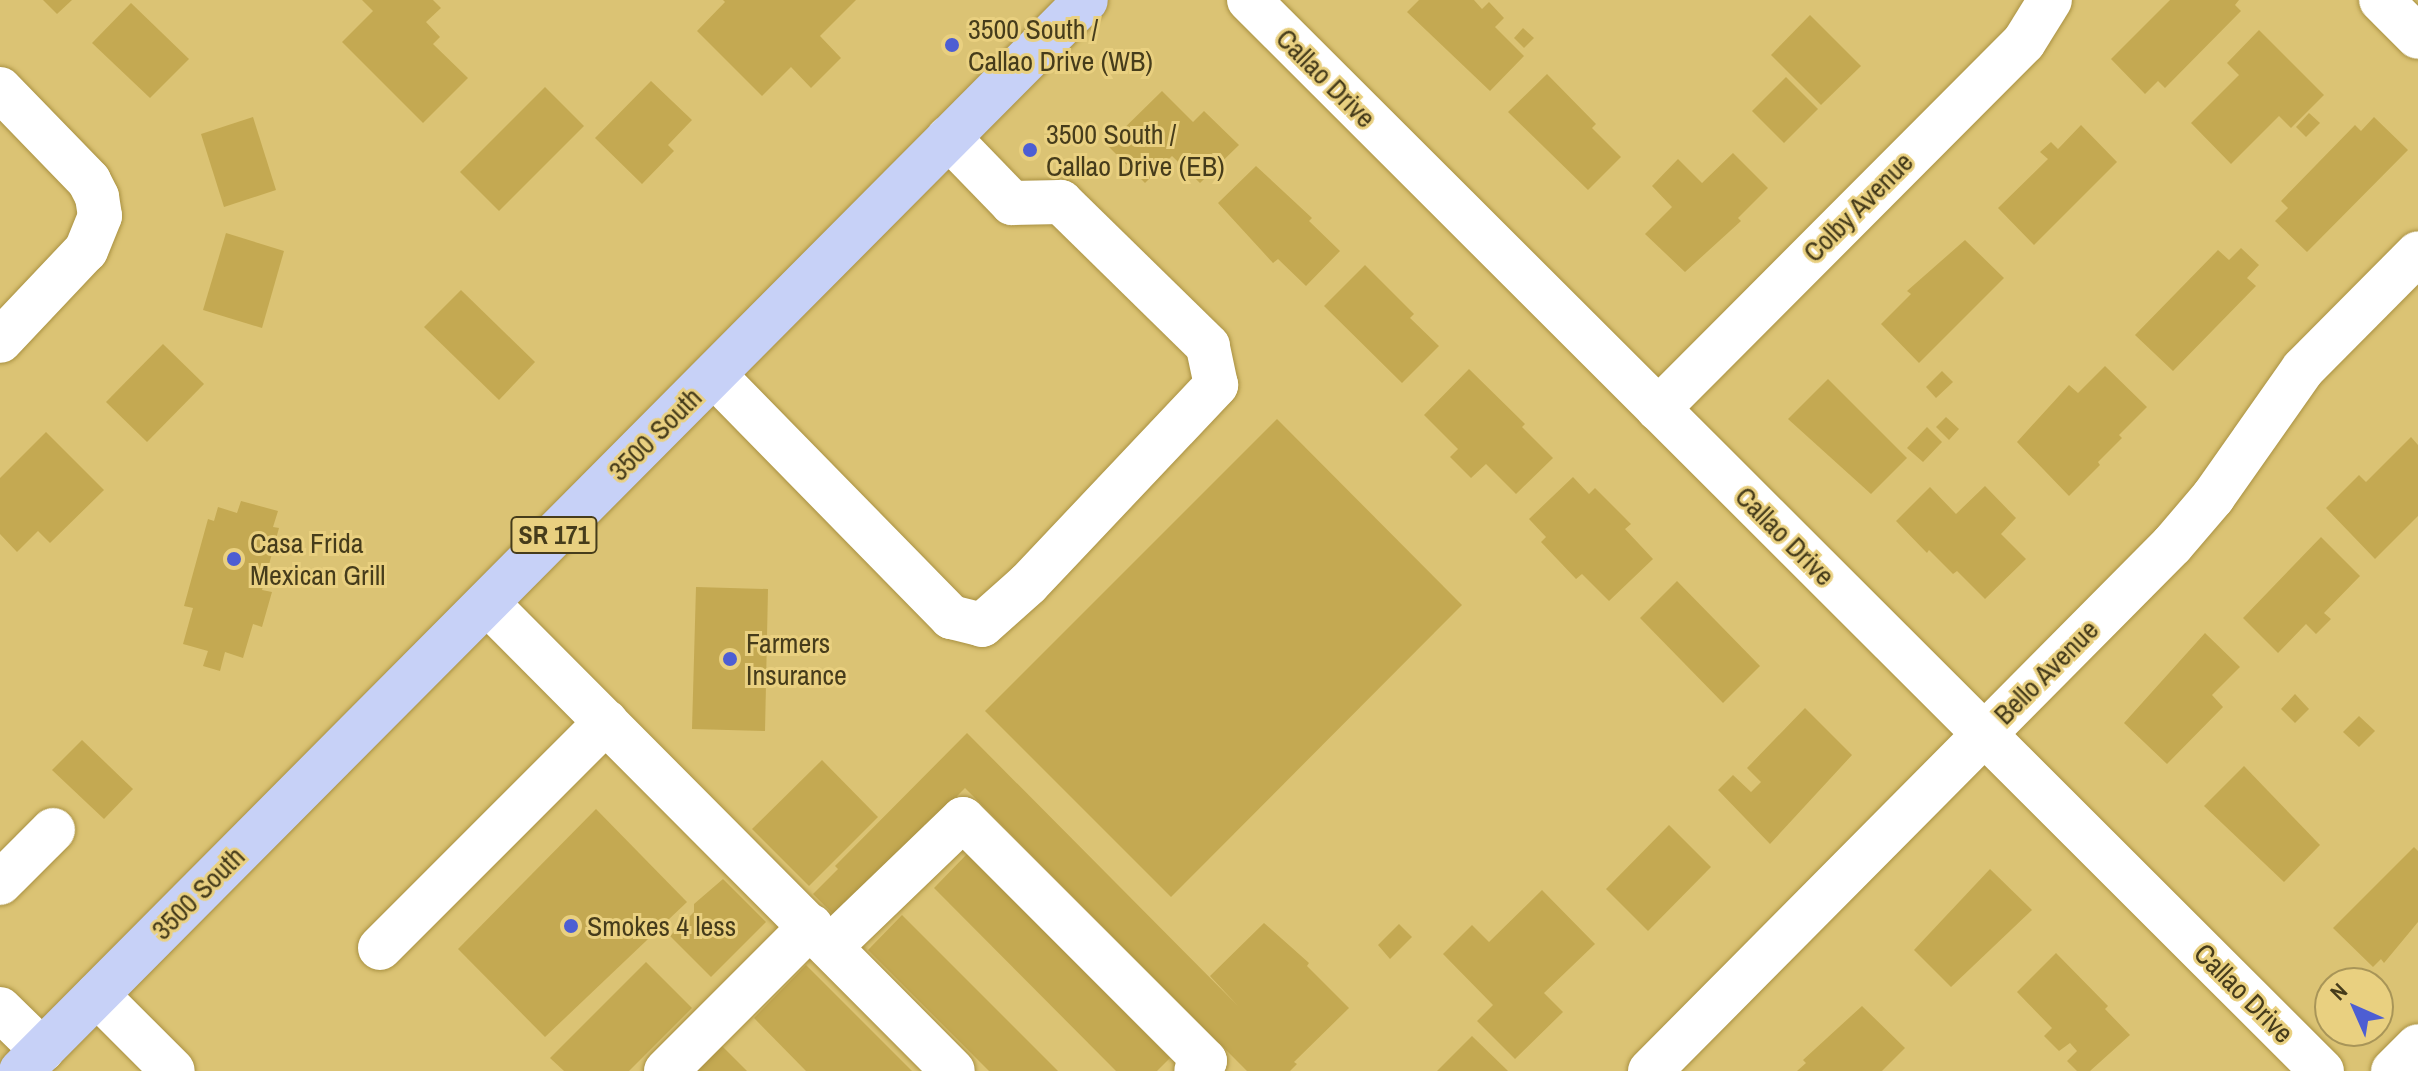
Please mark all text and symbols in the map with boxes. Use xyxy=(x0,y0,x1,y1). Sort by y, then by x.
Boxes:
place label: 3500 South / Callao Drive (WB) xyxy=(968,12,1153,78)
street label: Callao Drive xyxy=(1269,21,1383,135)
marker: 3500 South / Callao Drive (WB) xyxy=(943,36,961,54)
place label: 3500 South / Callao Drive (EB) xyxy=(1046,117,1225,183)
marker: 3500 South / Callao Drive (EB) xyxy=(1021,141,1039,159)
street label: Colby Avenue xyxy=(1796,145,1920,269)
street label: 3500 South xyxy=(602,381,708,487)
street label: Callao Drive xyxy=(1728,479,1842,593)
road number: SR 171 xyxy=(510,513,598,557)
place label: Casa Frida Mexican Grill xyxy=(250,526,385,592)
marker: Casa Frida Mexican Grill xyxy=(225,550,243,568)
street label: Bello Avenue xyxy=(1986,612,2106,732)
place label: Farmers Insurance xyxy=(746,626,847,692)
marker: Farmers Insurance xyxy=(721,650,739,668)
street label: 3500 South xyxy=(145,840,251,946)
place label: Smokes 4 less xyxy=(587,909,736,943)
marker: Smokes 4 less xyxy=(562,917,580,935)
street label: Callao Drive xyxy=(2187,936,2301,1050)
north arrow xyxy=(2314,967,2394,1047)
text: N xyxy=(2323,976,2354,1007)

